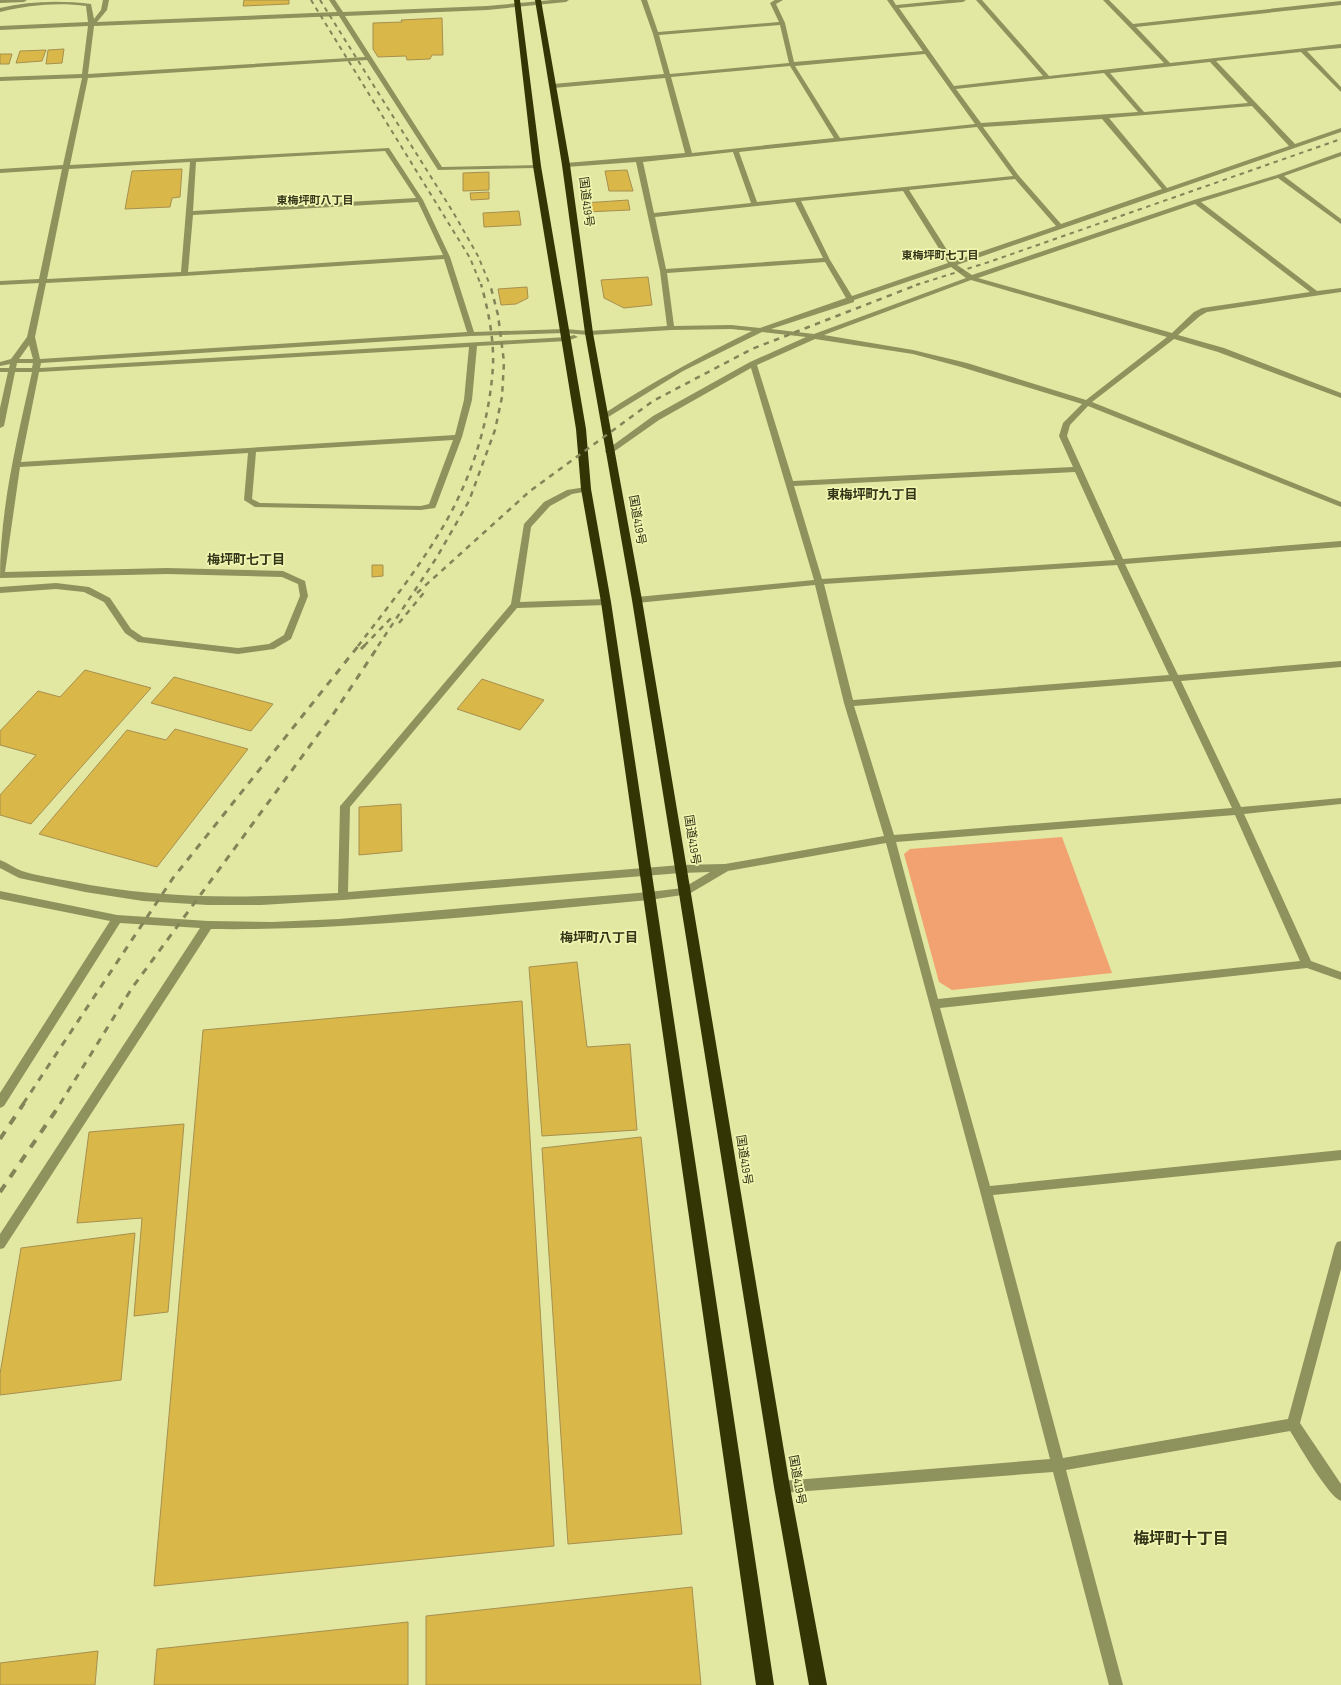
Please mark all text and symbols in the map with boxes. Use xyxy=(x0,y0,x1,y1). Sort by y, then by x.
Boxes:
street label: 国道419号 xyxy=(575,176,597,228)
district label: 東梅坪町八丁目 xyxy=(277,194,354,207)
district label: 東梅坪町七丁目 xyxy=(902,249,979,262)
district label: 東梅坪町九丁目 xyxy=(826,487,918,503)
street label: 国道419号 xyxy=(625,494,649,546)
district label: 梅坪町七丁目 xyxy=(207,552,285,568)
street label: 国道419号 xyxy=(681,814,703,866)
district label: 梅坪町八丁目 xyxy=(560,930,638,946)
street label: 国道419号 xyxy=(733,1134,755,1186)
street label: 国道419号 xyxy=(785,1454,809,1506)
district label: 梅坪町十丁目 xyxy=(1133,1530,1229,1549)

